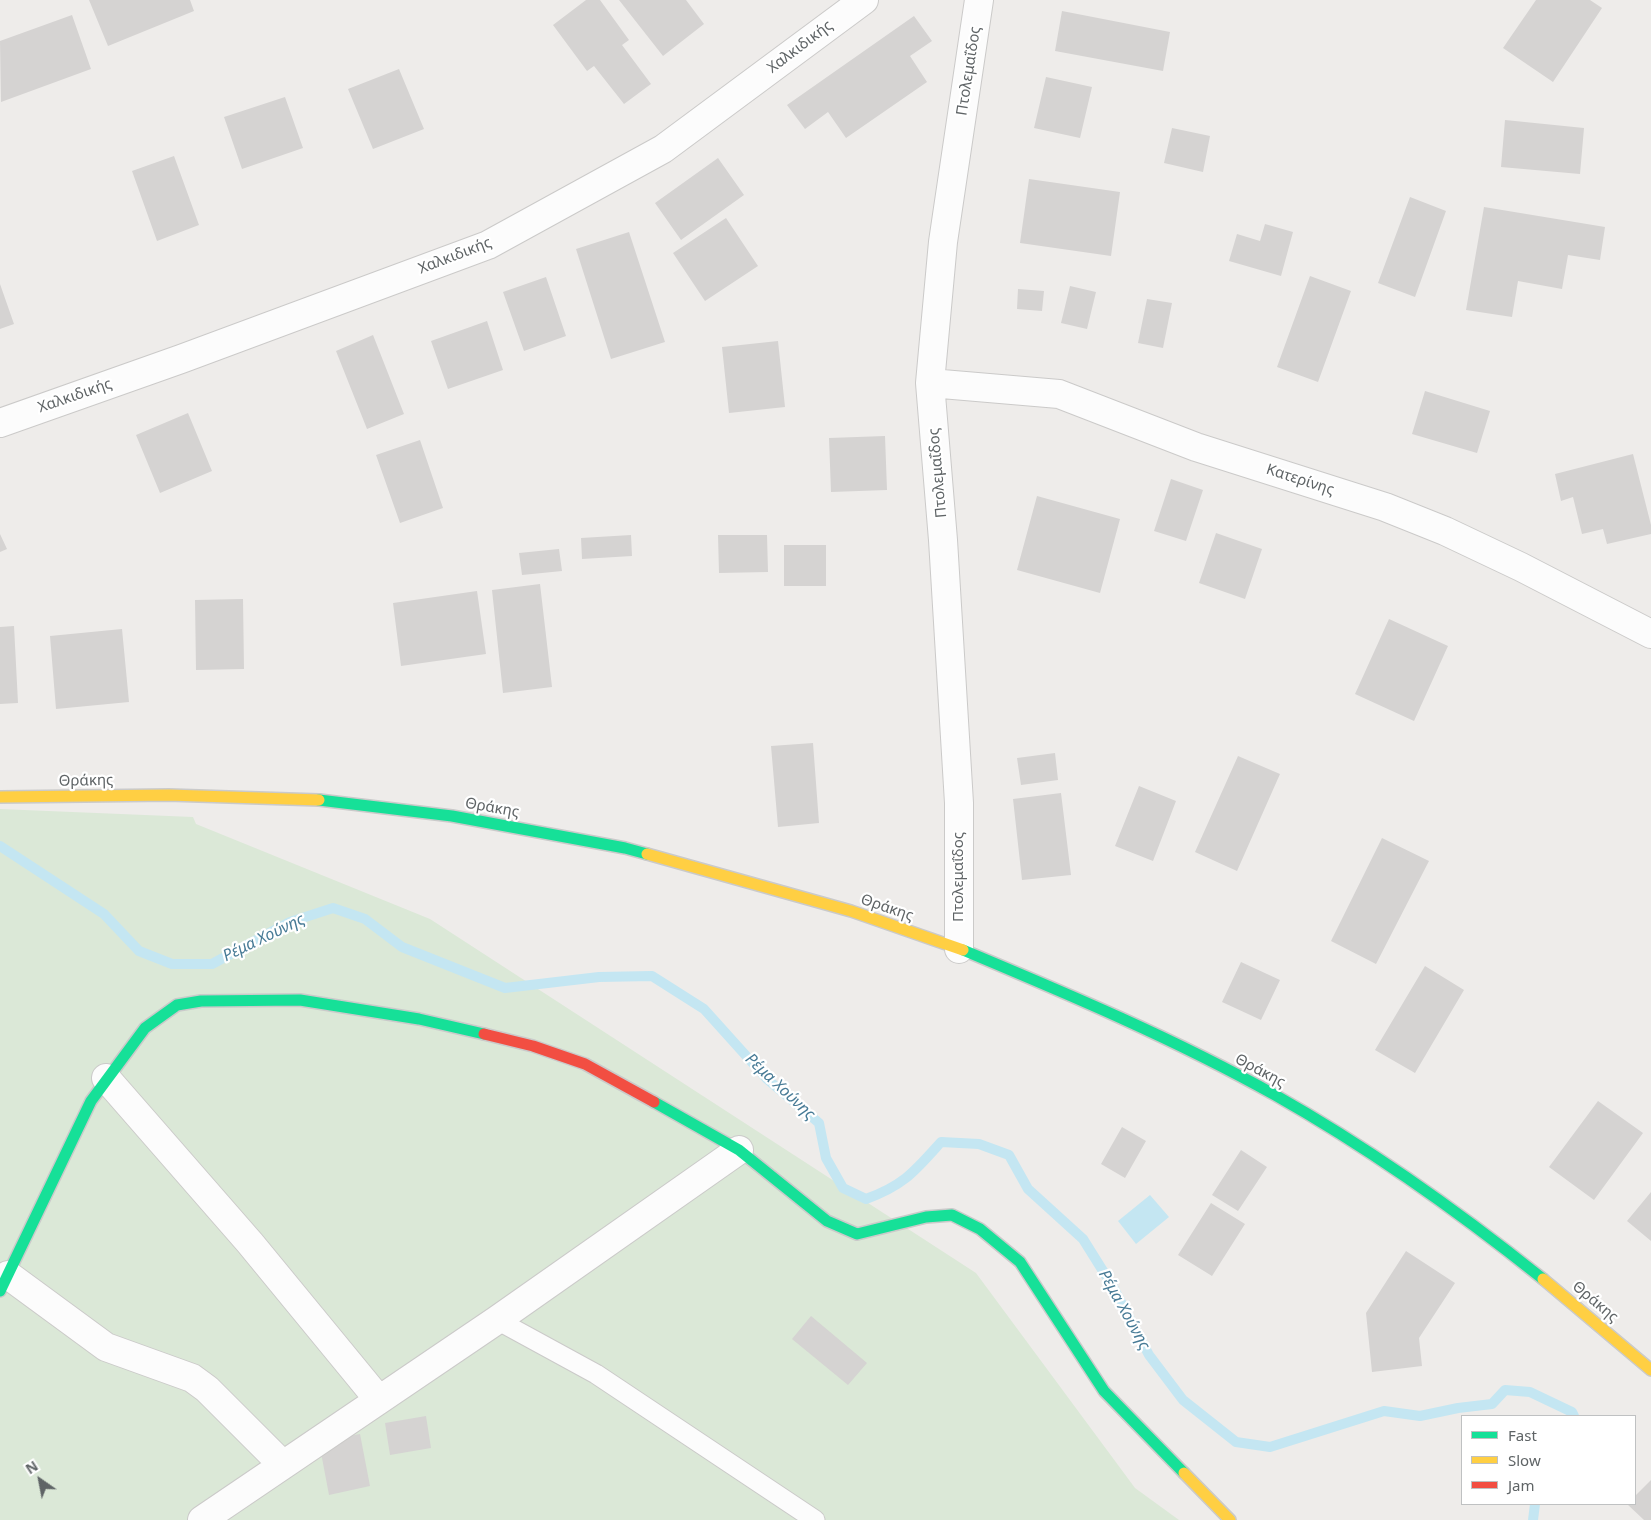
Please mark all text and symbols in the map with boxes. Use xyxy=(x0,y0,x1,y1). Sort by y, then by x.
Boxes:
street label: Χαλκιδικής xyxy=(764,17,836,77)
street label: Πτολεμαΐδος xyxy=(953,25,985,117)
street label: Χαλκιδικής xyxy=(416,234,494,278)
street label: Χαλκιδικής xyxy=(36,375,114,417)
street label: Πτολεμαΐδος xyxy=(925,427,951,519)
street label: Κατερίνης xyxy=(1264,461,1336,499)
street label: Θράκης xyxy=(59,772,113,790)
street label: Θράκης xyxy=(464,794,520,822)
street label: Πτολεμαΐδος xyxy=(950,832,968,922)
street label: Θράκης xyxy=(858,891,916,925)
water label: Ρέμα Χούνης xyxy=(220,910,308,966)
water label: Ρέμα Χούνης xyxy=(741,1050,819,1124)
street label: Θράκης xyxy=(1232,1050,1288,1092)
water label: Ρέμα Χούνης xyxy=(1094,1267,1154,1353)
street label: Θράκης xyxy=(1568,1278,1622,1326)
legend xyxy=(1461,1415,1636,1505)
text: Fast xyxy=(1508,1425,1537,1445)
text: Slow xyxy=(1508,1450,1541,1470)
north arrow xyxy=(15,1455,65,1505)
text: N xyxy=(22,1456,42,1478)
text: Jam xyxy=(1508,1475,1535,1495)

